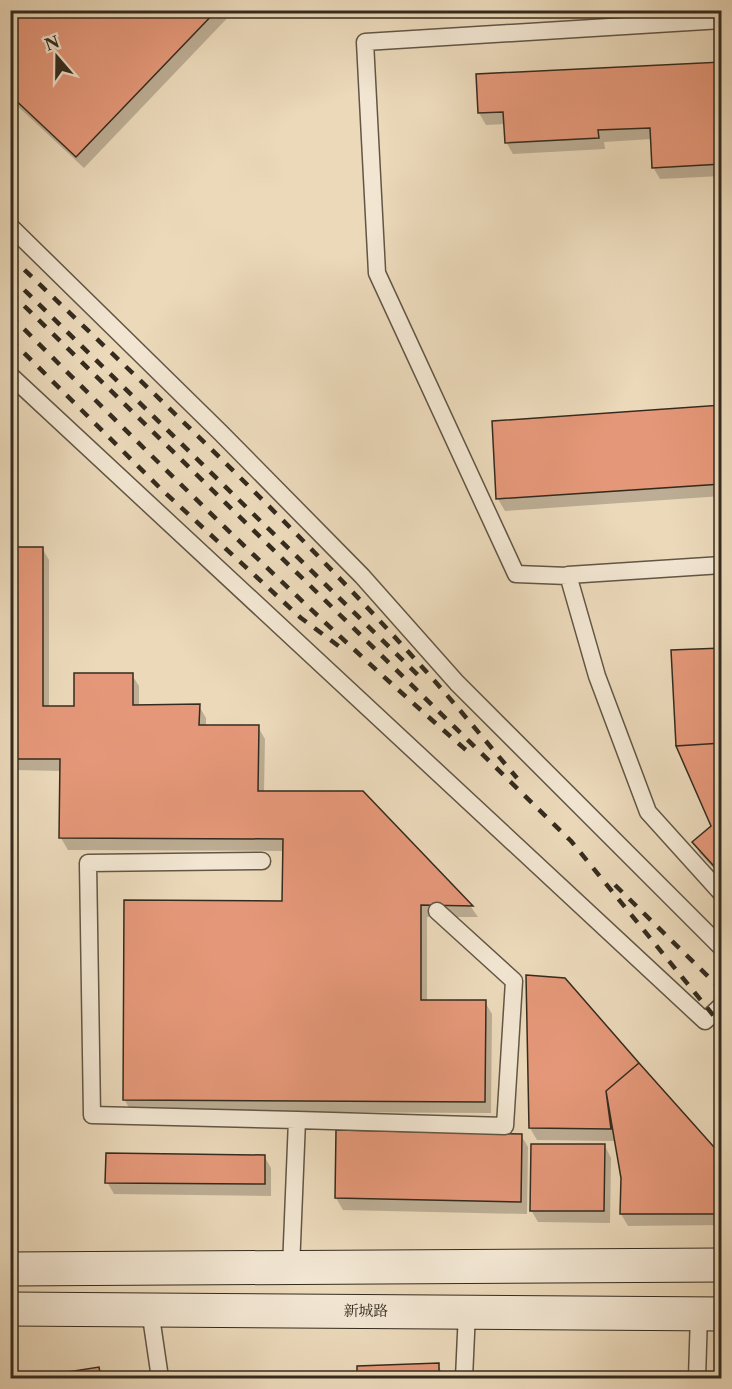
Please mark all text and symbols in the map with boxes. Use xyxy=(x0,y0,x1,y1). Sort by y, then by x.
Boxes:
north arrow xyxy=(27,27,87,87)
text: N xyxy=(42,31,62,55)
street label: 新城路 xyxy=(343,1301,389,1320)

